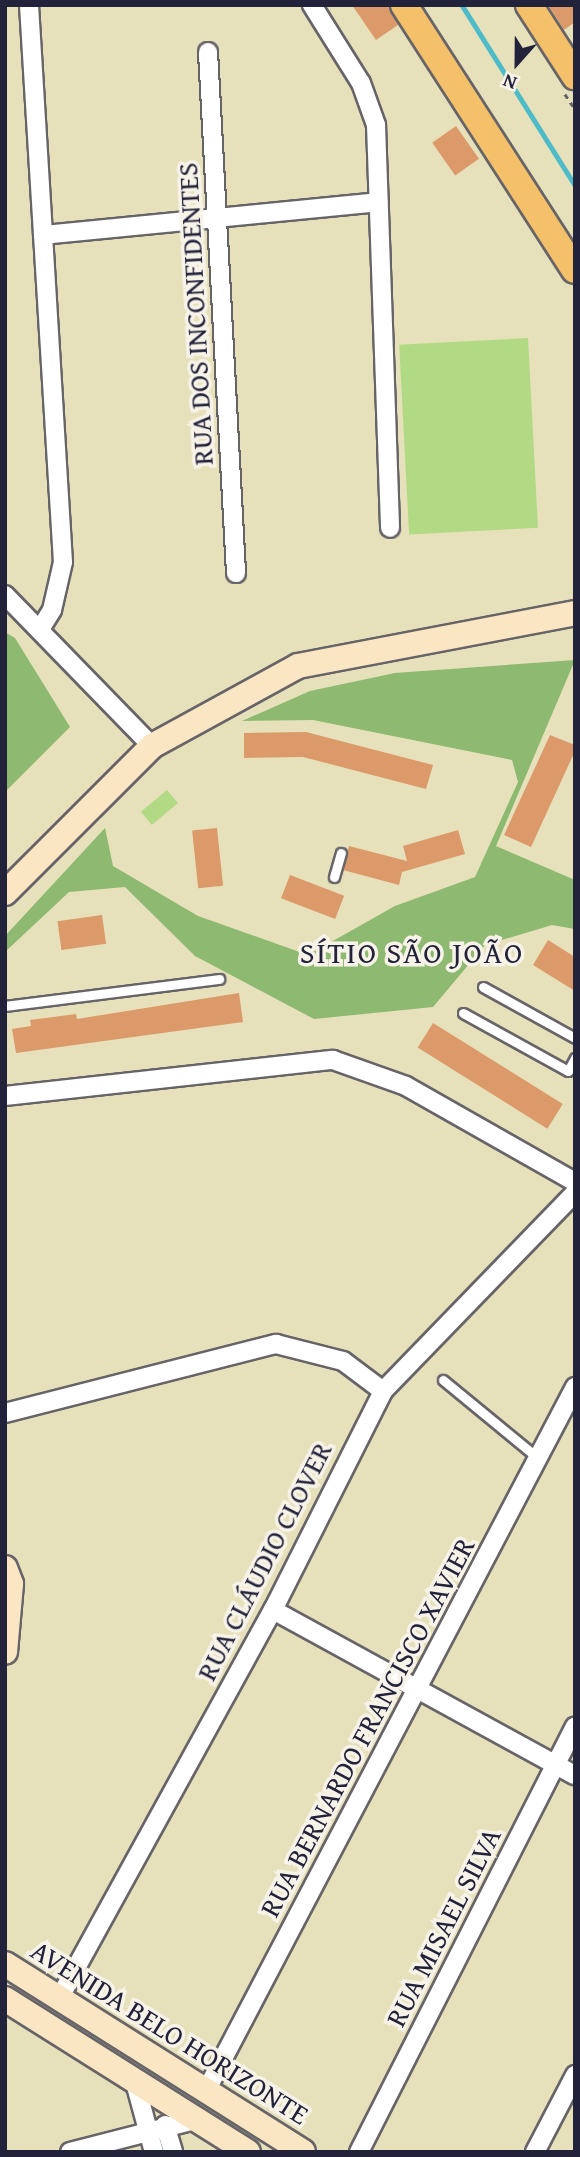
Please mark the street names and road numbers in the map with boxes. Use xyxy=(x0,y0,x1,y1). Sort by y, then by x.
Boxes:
street label: RUA DOS INCONFIDENTES xyxy=(170,162,220,466)
street label: RUA CLÁUDIO CLOVER xyxy=(189,1436,339,1686)
street label: RUA BERNARDO FRANCISCO XAVIER xyxy=(253,1532,481,1922)
street label: RUA MISAEL SILVA xyxy=(378,1822,508,2032)
street label: AVENIDA BELO HORIZONTE xyxy=(25,1933,315,2131)

